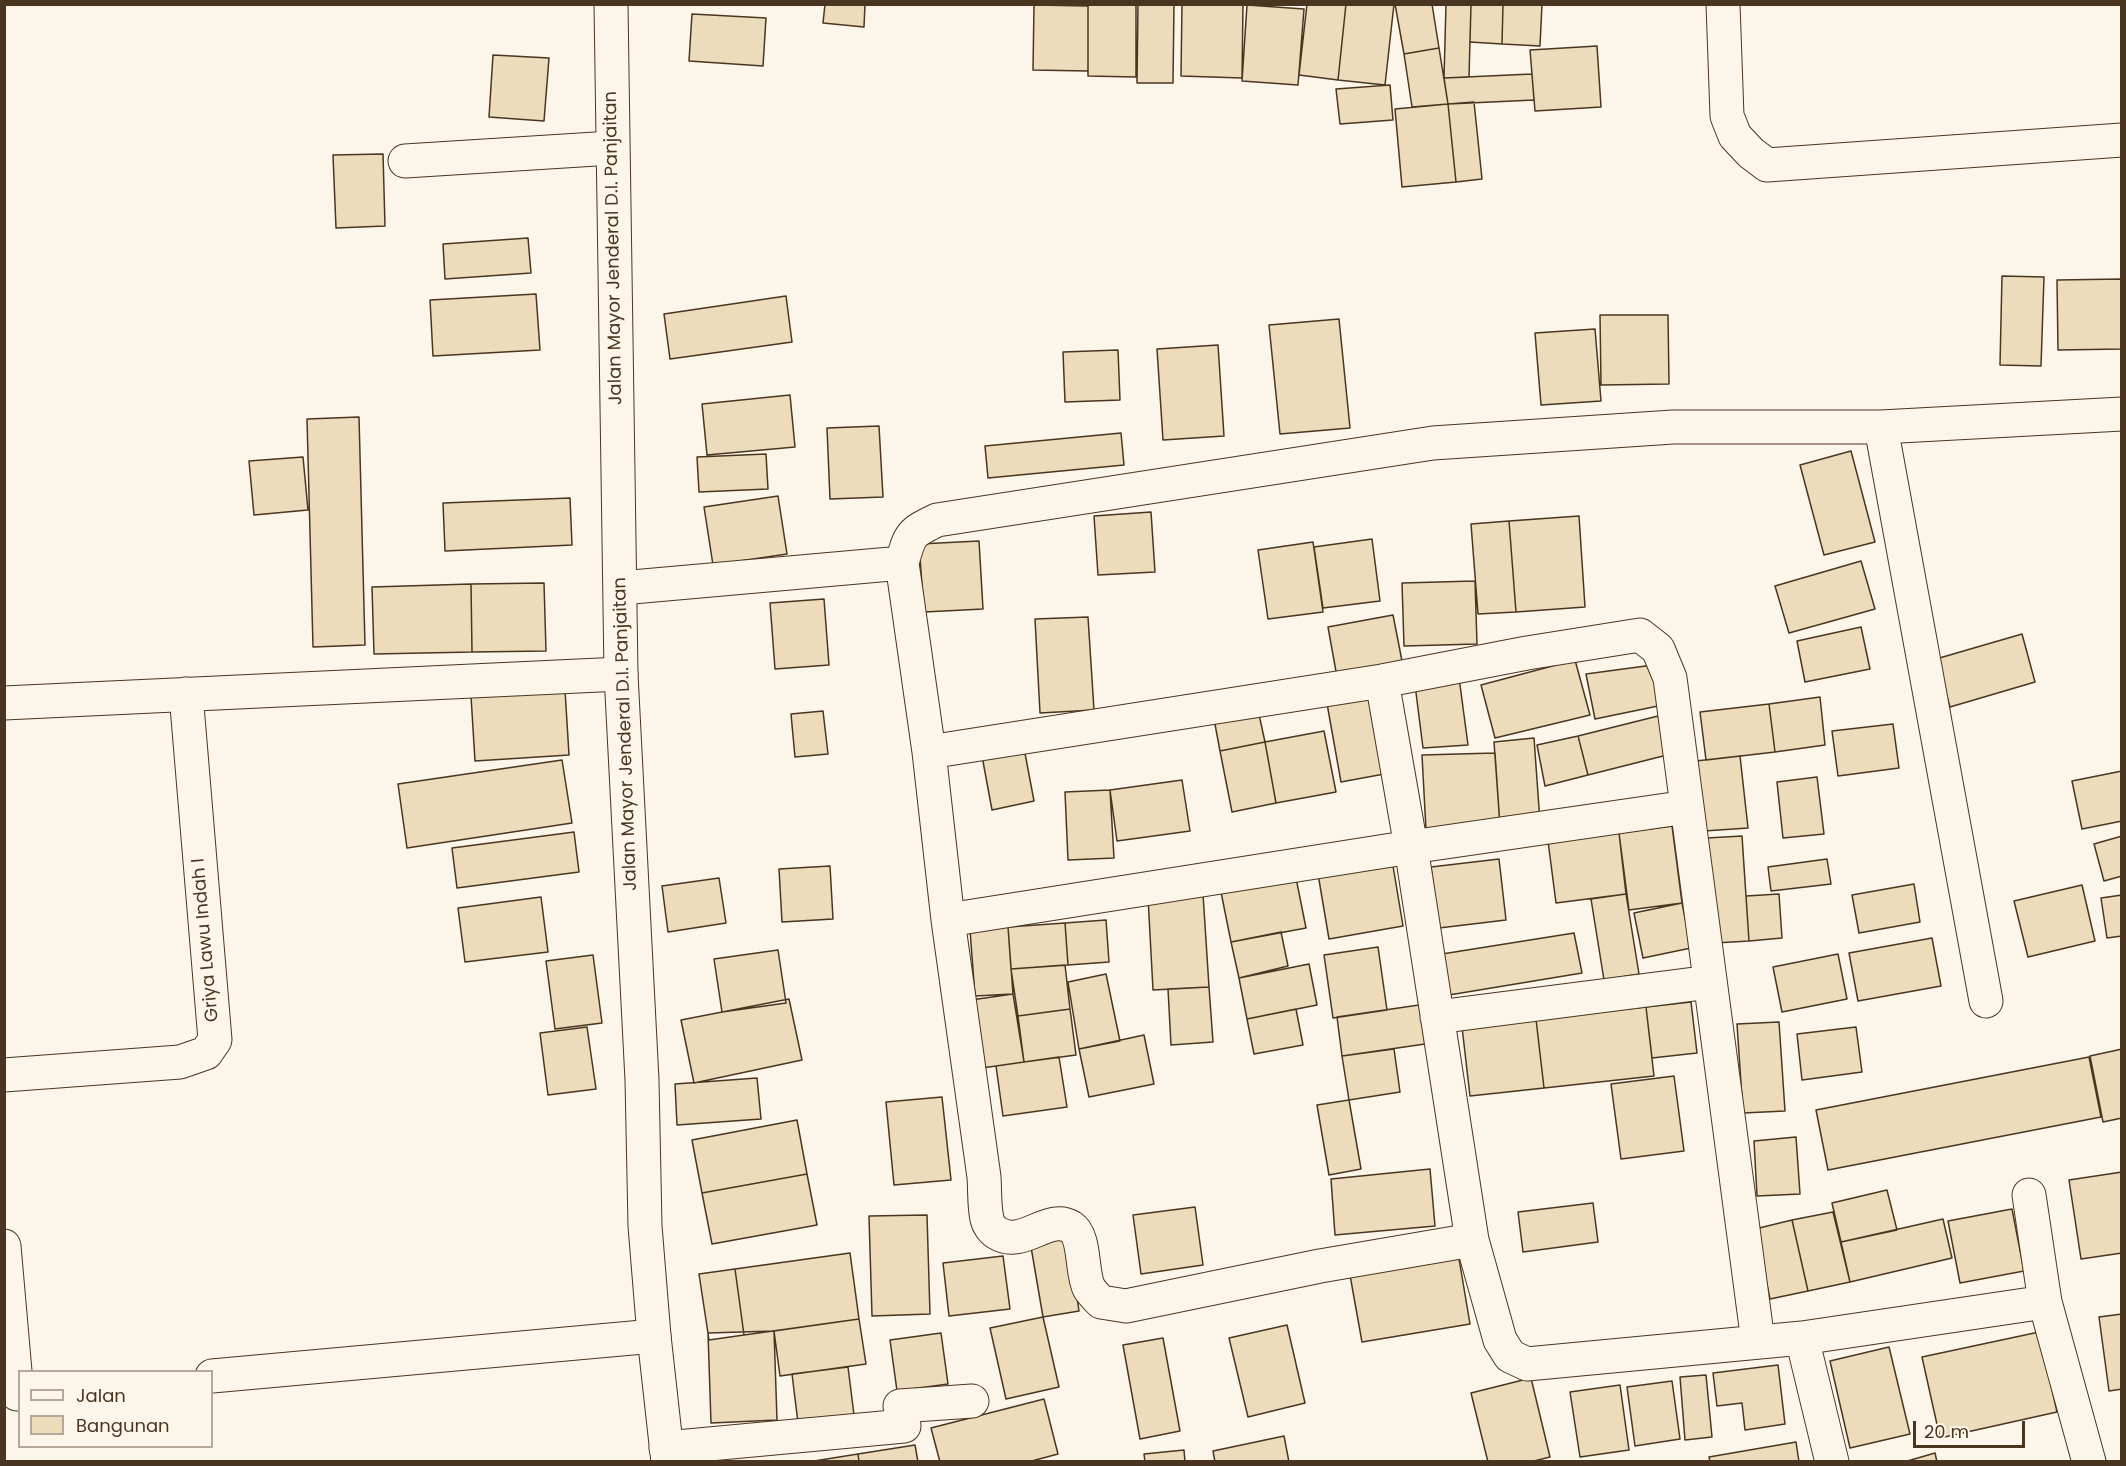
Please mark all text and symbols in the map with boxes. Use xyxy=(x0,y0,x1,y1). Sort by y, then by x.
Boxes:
street label: Jalan Mayor Jenderal D.I. Panjaitan xyxy=(600,91,628,405)
street label: Jalan Mayor Jenderal D.I. Panjaitan xyxy=(610,577,642,891)
street label: Griya Lawu Indah I xyxy=(188,857,224,1023)
legend xyxy=(18,1370,213,1448)
text: Jalan xyxy=(76,1383,126,1408)
scale bar xyxy=(1916,1409,2028,1447)
text: Bangunan xyxy=(76,1413,170,1438)
text: 20 m xyxy=(1924,1419,1969,1444)

